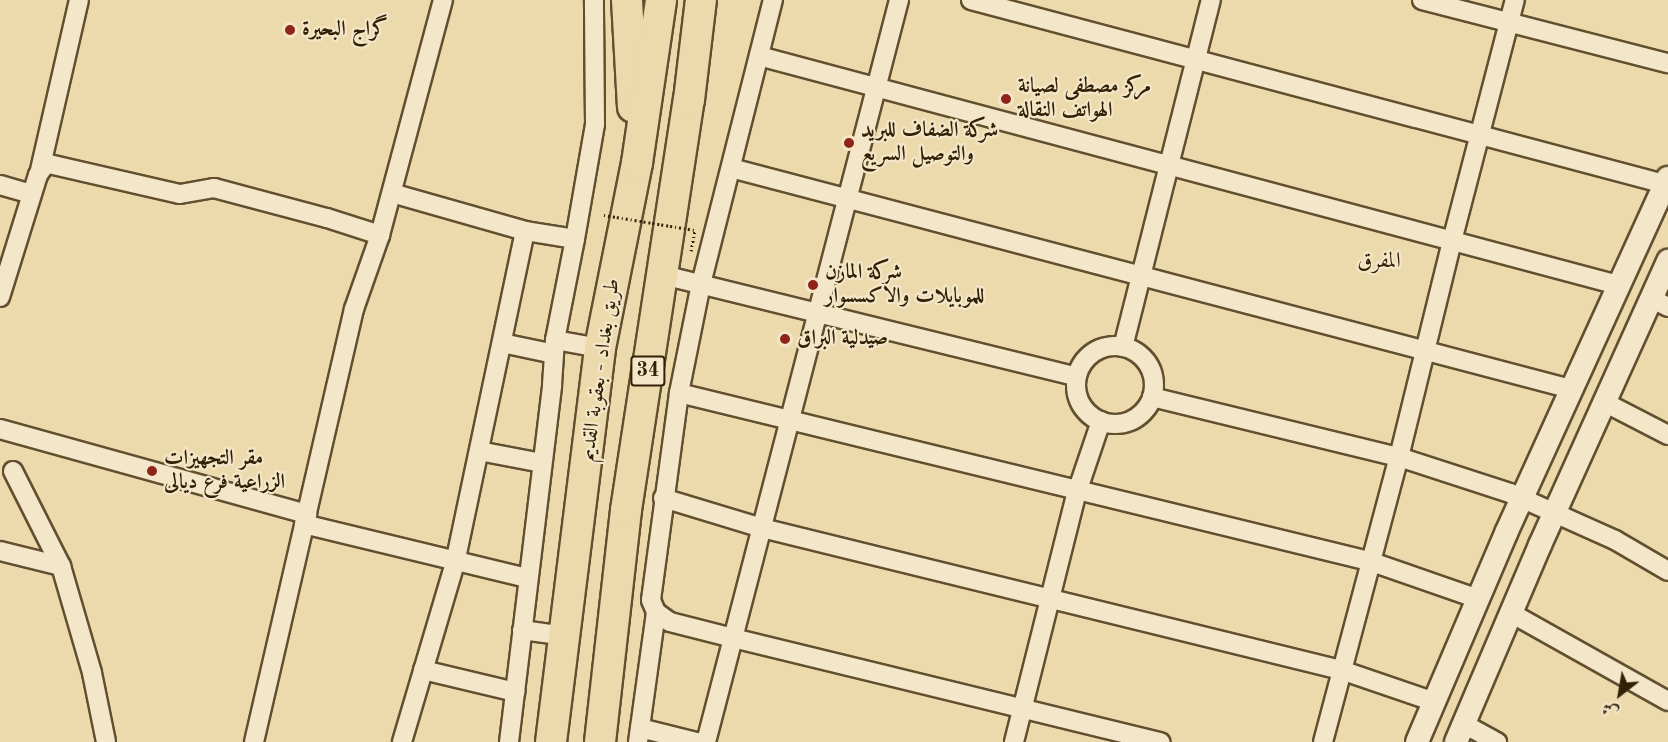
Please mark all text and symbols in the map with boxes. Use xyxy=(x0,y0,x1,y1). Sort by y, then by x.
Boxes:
place label: گراج البحيرة xyxy=(302,17,388,43)
marker: گراج البحيرة xyxy=(283,23,297,37)
place label: مركز مصطفى لصيانة الهواتف النقالة xyxy=(1018,74,1151,124)
marker: مركز مصطفى لصيانة الهواتف النقالة xyxy=(999,92,1013,106)
place label: شركة الضفاف للبريد والتوصيل السريع xyxy=(861,118,998,168)
marker: شركة الضفاف للبريد والتوصيل السريع xyxy=(842,136,856,150)
district label: المفرق xyxy=(1357,249,1401,275)
place label: شركة المازن للموبايلات والاكسسوار xyxy=(825,260,984,310)
street label: طريق بغداد - بعقوبة القديم xyxy=(576,277,626,463)
marker: شركة المازن للموبايلات والاكسسوار xyxy=(806,278,820,292)
place label: صيدلية البراق xyxy=(797,326,888,352)
marker: صيدلية البراق xyxy=(778,332,792,346)
road number: 34 xyxy=(630,354,666,388)
place label: مقر التجهيزات الزراعية فرع ديالى xyxy=(164,446,285,496)
marker: مقر التجهيزات الزراعية فرع ديالى xyxy=(145,464,159,478)
north arrow xyxy=(1590,664,1650,724)
text: ش xyxy=(1600,698,1622,720)

